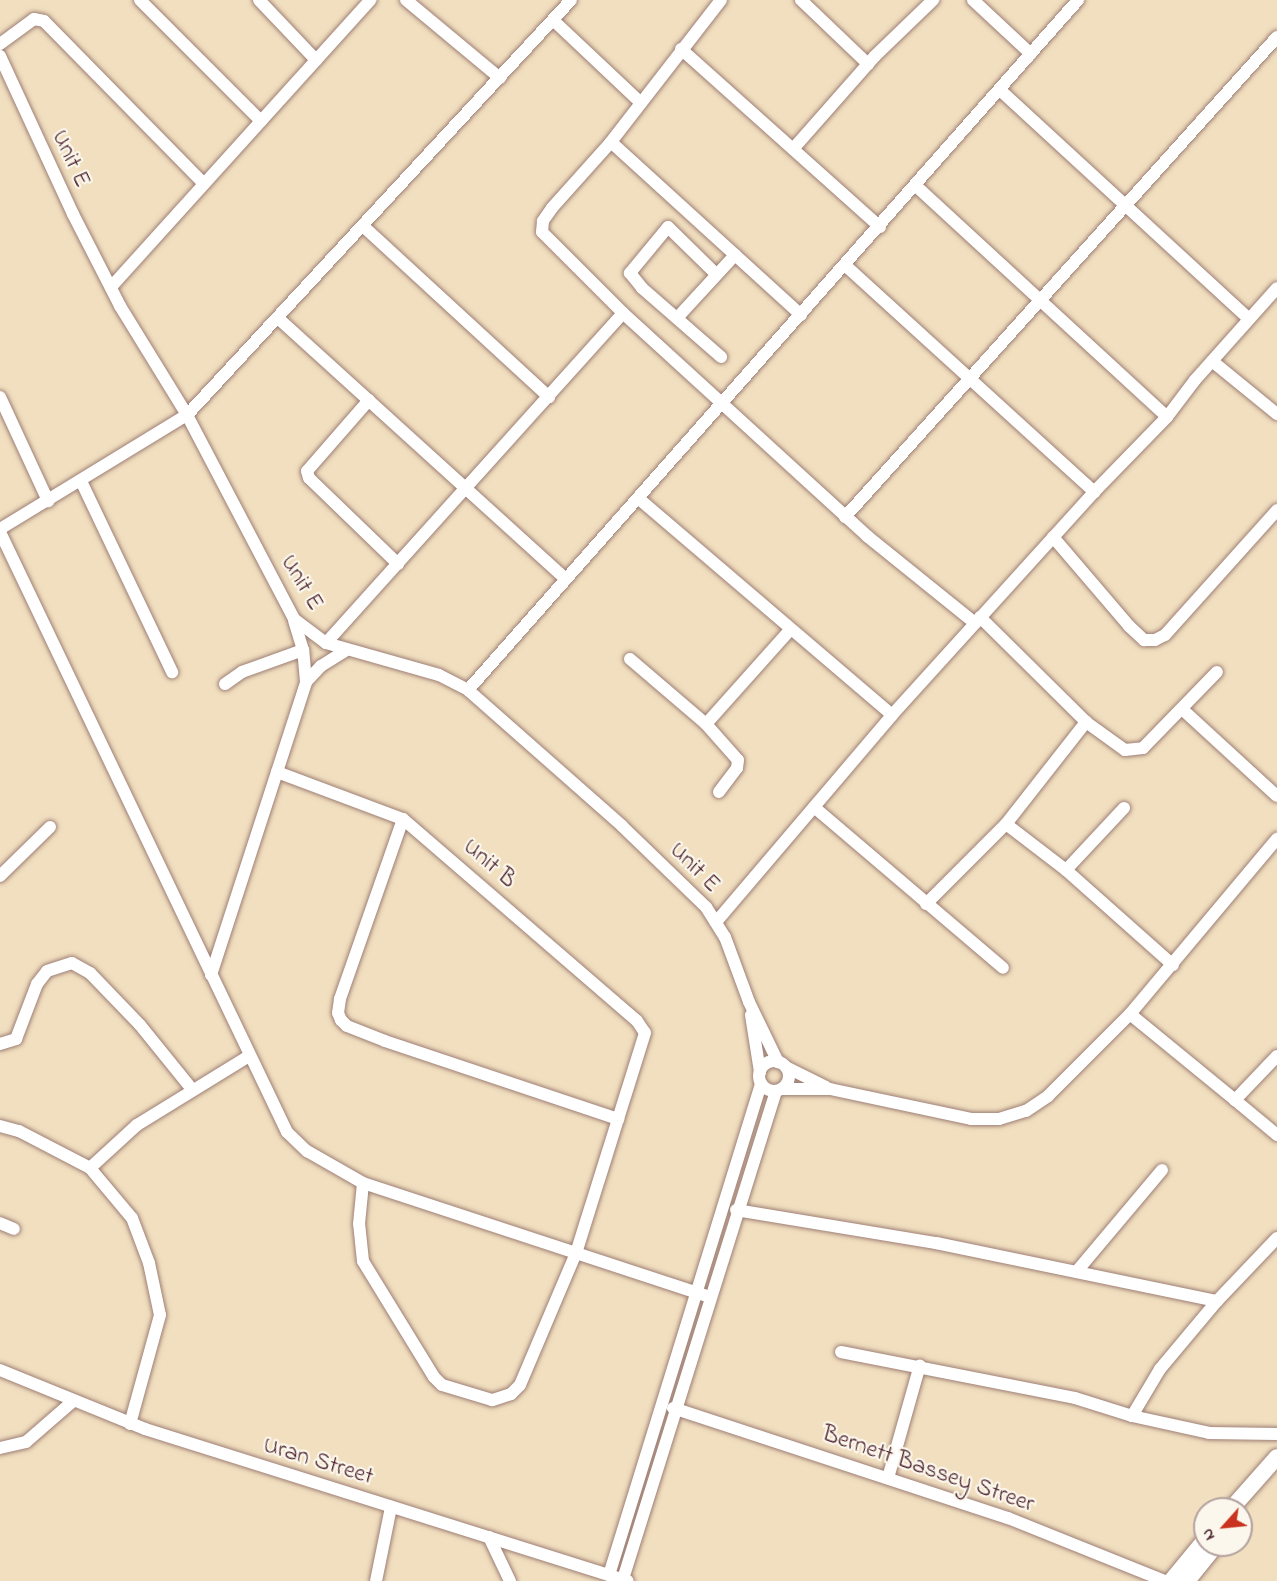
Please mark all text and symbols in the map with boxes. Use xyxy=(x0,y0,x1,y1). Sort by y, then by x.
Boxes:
street label: Unit E xyxy=(44,126,96,192)
street label: Unit E xyxy=(273,550,329,616)
street label: Unit B xyxy=(456,833,522,895)
street label: Unit E xyxy=(663,837,725,899)
street label: Bernett Bassey Streer xyxy=(818,1420,1038,1520)
street label: Uran Street xyxy=(259,1432,377,1492)
north arrow xyxy=(1193,1497,1253,1557)
text: N xyxy=(1196,1524,1222,1545)

